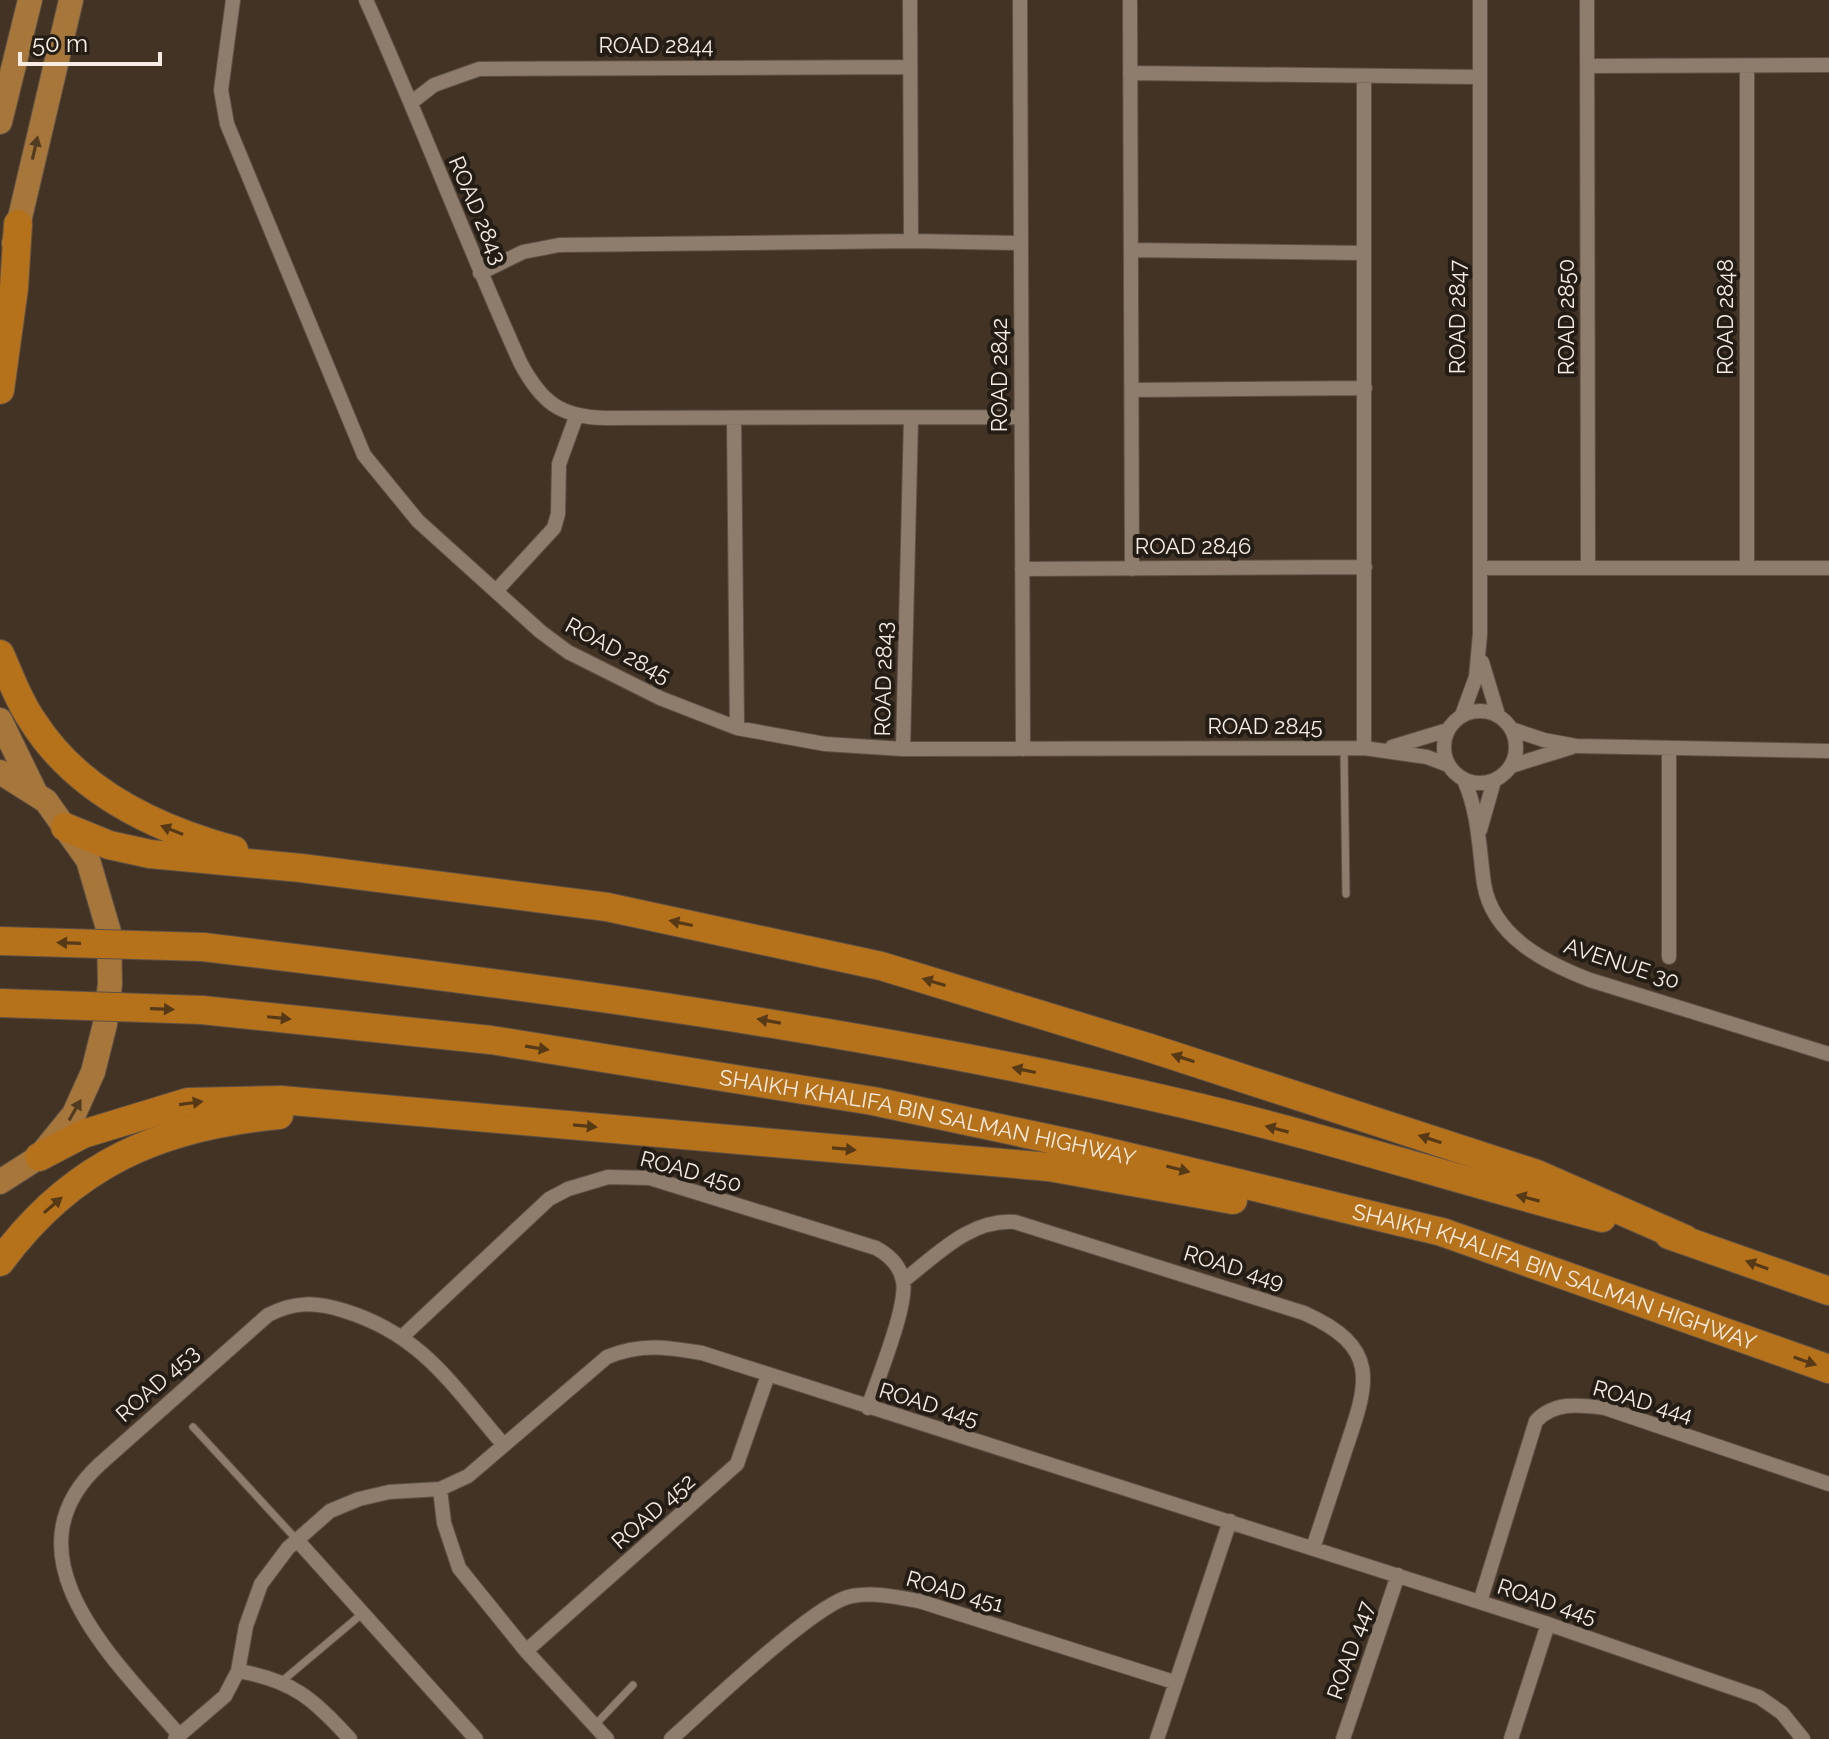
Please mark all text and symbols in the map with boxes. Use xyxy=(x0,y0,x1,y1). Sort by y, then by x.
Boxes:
scale bar xyxy=(20,16,160,66)
text: 50 m xyxy=(32,29,88,58)
street label: ROAD 2844 xyxy=(598,32,714,58)
one-way arrow xyxy=(29,136,42,161)
street label: ROAD 2843 xyxy=(444,152,512,268)
street label: ROAD 2847 xyxy=(1444,259,1470,374)
street label: ROAD 2850 xyxy=(1553,259,1579,375)
street label: ROAD 2848 xyxy=(1712,259,1738,375)
street label: ROAD 2842 xyxy=(986,318,1012,432)
street label: ROAD 2846 xyxy=(1135,533,1251,559)
street label: ROAD 2845 xyxy=(561,612,675,688)
street label: ROAD 2843 xyxy=(869,621,897,737)
street label: ROAD 2845 xyxy=(1207,713,1323,739)
one-way arrow xyxy=(160,823,184,836)
one-way arrow xyxy=(669,916,694,929)
street label: AVENUE 30 xyxy=(1561,932,1683,994)
one-way arrow xyxy=(56,937,81,950)
one-way arrow xyxy=(922,975,946,988)
one-way arrow xyxy=(150,1002,175,1015)
one-way arrow xyxy=(267,1012,292,1025)
one-way arrow xyxy=(756,1014,781,1026)
one-way arrow xyxy=(525,1042,550,1054)
one-way arrow xyxy=(1171,1052,1195,1064)
street label: SHAIKH KHALIFA BIN SALMAN HIGHWAY xyxy=(717,1064,1139,1171)
one-way arrow xyxy=(1012,1064,1037,1076)
one-way arrow xyxy=(179,1096,204,1109)
one-way arrow xyxy=(68,1099,82,1121)
one-way arrow xyxy=(573,1119,598,1132)
one-way arrow xyxy=(1265,1123,1290,1135)
one-way arrow xyxy=(1418,1133,1442,1145)
one-way arrow xyxy=(832,1143,857,1156)
street label: ROAD 450 xyxy=(637,1145,745,1197)
one-way arrow xyxy=(1165,1163,1190,1175)
one-way arrow xyxy=(1516,1192,1541,1204)
one-way arrow xyxy=(42,1197,62,1214)
street label: SHAIKH KHALIFA BIN SALMAN HIGHWAY xyxy=(1350,1198,1760,1355)
street label: ROAD 449 xyxy=(1181,1239,1287,1295)
one-way arrow xyxy=(1745,1258,1769,1271)
street label: ROAD 453 xyxy=(110,1339,204,1427)
one-way arrow xyxy=(1793,1355,1817,1367)
street label: ROAD 444 xyxy=(1590,1374,1696,1428)
street label: ROAD 445 xyxy=(876,1377,982,1431)
street label: ROAD 452 xyxy=(606,1468,700,1554)
street label: ROAD 451 xyxy=(903,1565,1007,1617)
street label: ROAD 445 xyxy=(1494,1573,1600,1629)
street label: ROAD 447 xyxy=(1321,1597,1379,1703)

